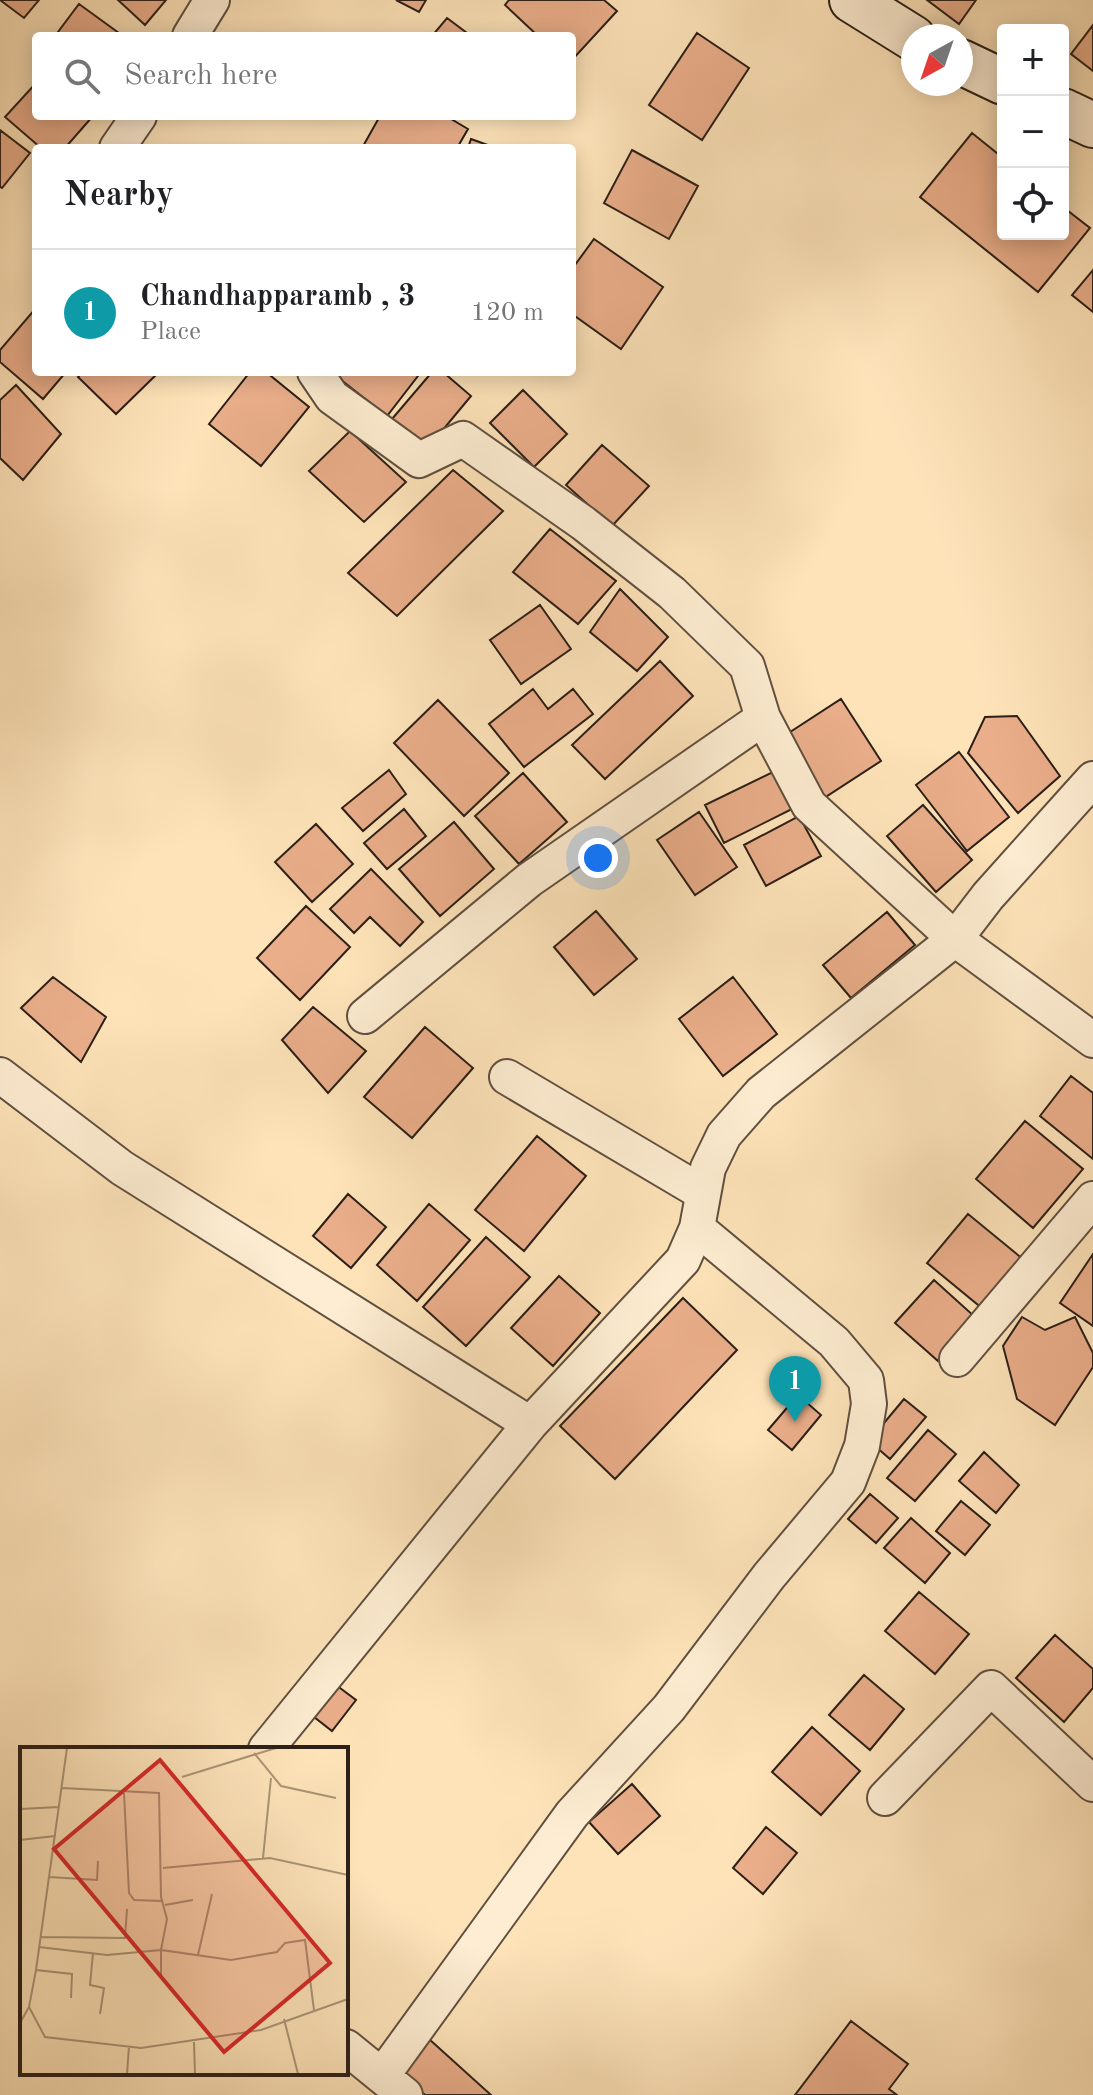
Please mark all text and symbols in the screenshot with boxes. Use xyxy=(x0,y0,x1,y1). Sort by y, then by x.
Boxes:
north arrow xyxy=(901,24,973,96)
map controls xyxy=(997,24,1069,240)
button: + xyxy=(997,24,1069,96)
search box xyxy=(32,32,576,120)
icon: search xyxy=(60,54,104,98)
text: Search here xyxy=(124,61,278,91)
button: − xyxy=(997,96,1069,168)
button: locate xyxy=(997,168,1069,240)
text: Nearby xyxy=(64,179,174,213)
text: Chandhapparamb , 3 xyxy=(140,282,415,312)
text: 1 xyxy=(82,300,98,326)
text: 120 m xyxy=(471,300,544,326)
text: Place xyxy=(140,319,201,345)
your location xyxy=(578,838,618,878)
pin: 1 xyxy=(769,1356,821,1422)
inset map xyxy=(20,1747,348,2075)

